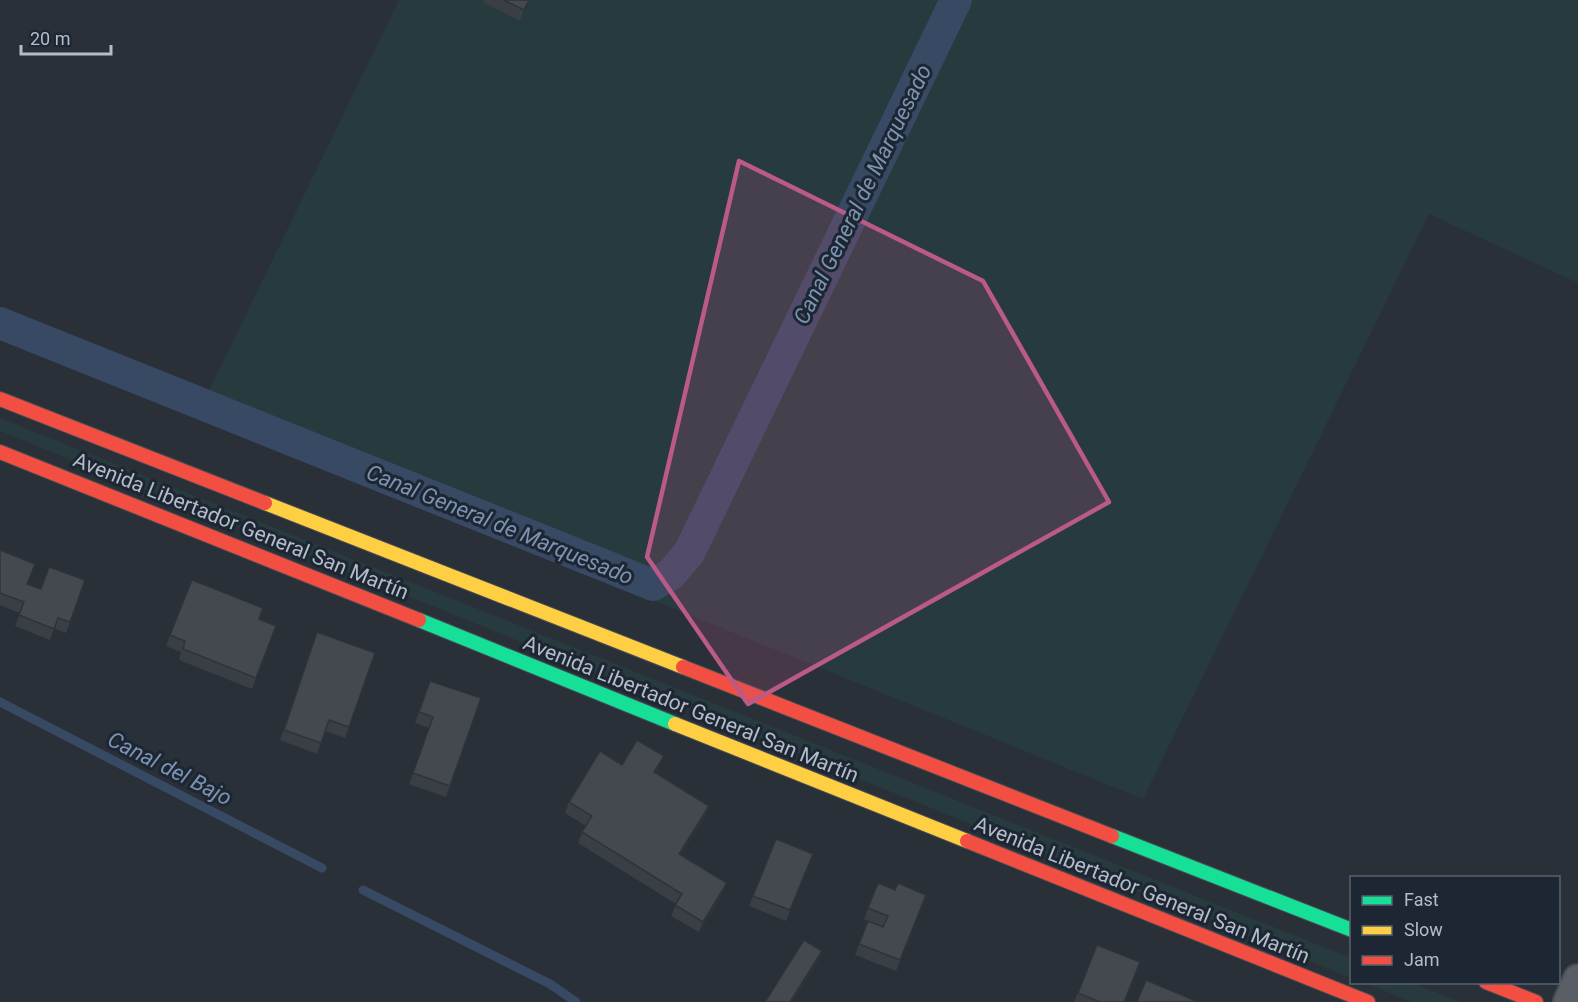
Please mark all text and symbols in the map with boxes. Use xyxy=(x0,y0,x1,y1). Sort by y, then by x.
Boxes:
scale bar xyxy=(21,18,111,56)
text: 20 m xyxy=(30,28,70,49)
water label: Canal General de Marquesado xyxy=(789,60,936,328)
street label: Avenida Libertador General San Martín xyxy=(70,448,412,604)
water label: Canal General de Marquesado xyxy=(363,459,637,590)
street label: Avenida Libertador General San Martín xyxy=(520,631,862,787)
water label: Canal del Bajo xyxy=(104,727,236,810)
street label: Avenida Libertador General San Martín xyxy=(971,812,1313,968)
legend xyxy=(1350,876,1560,984)
text: Fast xyxy=(1404,889,1439,910)
text: Slow xyxy=(1404,919,1443,940)
text: Jam xyxy=(1404,949,1440,970)

